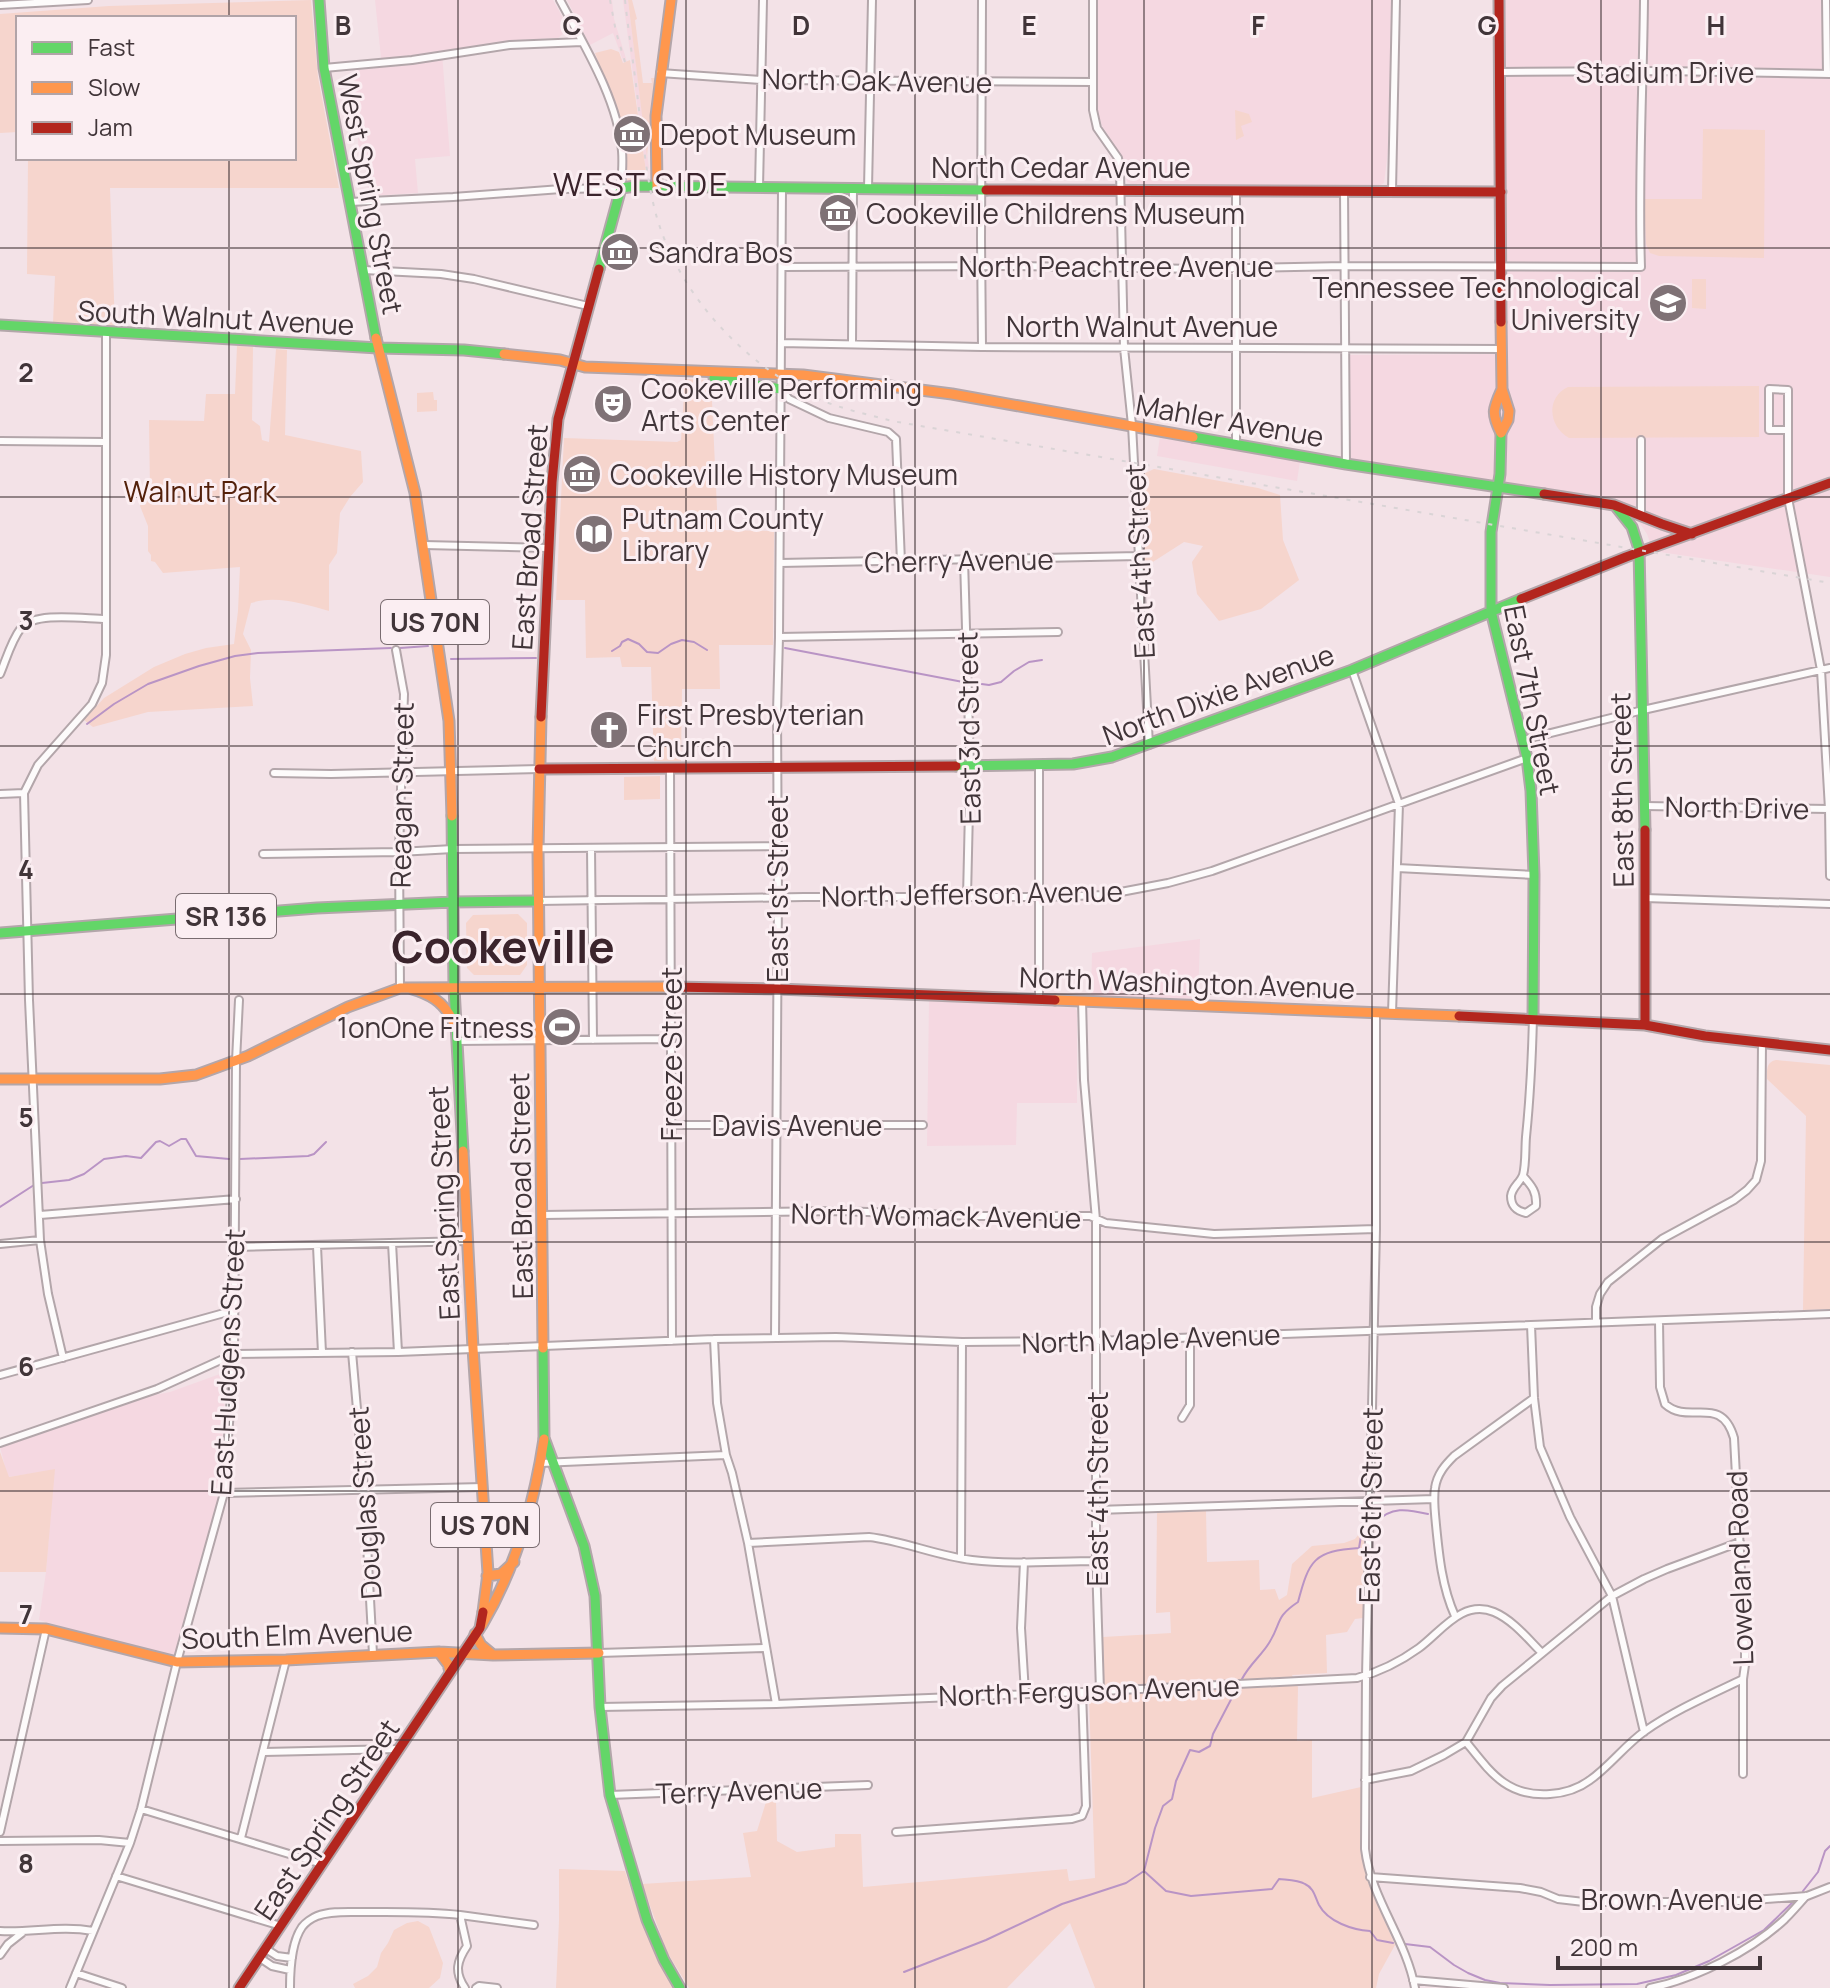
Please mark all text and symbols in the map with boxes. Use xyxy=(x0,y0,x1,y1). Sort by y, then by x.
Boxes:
text: B xyxy=(335,7,351,43)
text: C xyxy=(562,7,582,43)
text: D xyxy=(792,7,810,43)
text: E xyxy=(1021,7,1037,43)
text: F xyxy=(1251,7,1265,43)
text: G xyxy=(1477,7,1497,43)
text: H xyxy=(1707,7,1725,43)
legend xyxy=(16,16,296,160)
text: Fast xyxy=(88,30,135,63)
street label: Stadium Drive xyxy=(1576,53,1754,91)
street label: North Oak Avenue xyxy=(761,59,993,101)
text: Slow xyxy=(88,70,141,103)
street label: West Spring Street xyxy=(329,71,413,317)
text: Jam xyxy=(88,110,133,143)
museum icon: Depot Museum xyxy=(611,113,653,155)
place label: Depot Museum xyxy=(660,115,856,153)
street label: North Cedar Avenue xyxy=(931,148,1191,186)
district label: WEST SIDE xyxy=(553,162,729,206)
museum icon: Cookeville Childrens Museum xyxy=(817,192,859,234)
place label: Cookeville Childrens Museum xyxy=(866,194,1245,232)
museum icon: Sandra Bos xyxy=(599,231,641,273)
place label: Sandra Bos xyxy=(648,233,793,271)
street label: North Peachtree Avenue xyxy=(958,247,1274,285)
place label: Tennessee Technological University xyxy=(1313,268,1640,338)
school or university icon: Tennessee Technological University xyxy=(1647,282,1689,324)
street label: South Walnut Avenue xyxy=(77,291,355,343)
street label: North Walnut Avenue xyxy=(1006,307,1278,345)
text: 2 xyxy=(18,354,34,390)
place label: Cookeville Performing Arts Center xyxy=(641,369,922,439)
theatre icon: Cookeville Performing Arts Center xyxy=(592,383,634,425)
street label: Mahler Avenue xyxy=(1133,385,1327,455)
street label: East Broad Street xyxy=(502,423,556,651)
museum icon: Cookeville History Museum xyxy=(561,453,603,495)
place label: Cookeville History Museum xyxy=(610,455,958,493)
street label: East 4th Street xyxy=(1115,463,1163,659)
park label: Walnut Park xyxy=(124,472,278,510)
place label: Putnam County Library xyxy=(622,499,824,569)
library icon: Putnam County Library xyxy=(573,513,615,555)
street label: Cherry Avenue xyxy=(864,539,1054,581)
road number: US 70N xyxy=(381,600,489,644)
text: 3 xyxy=(18,602,34,638)
street label: East 7th Street xyxy=(1496,602,1570,798)
street label: East 3rd Street xyxy=(947,631,989,825)
street label: North Dixie Avenue xyxy=(1097,634,1339,754)
street label: East 8th Street xyxy=(1600,692,1642,888)
place label: First Presbyterian Church xyxy=(637,695,864,765)
street label: Reagan Street xyxy=(380,702,422,888)
church icon: First Presbyterian Church xyxy=(588,709,630,751)
street label: North Drive xyxy=(1664,787,1810,827)
street label: East 1st Street xyxy=(758,795,796,983)
text: 4 xyxy=(18,851,34,887)
street label: North Jefferson Avenue xyxy=(821,871,1123,915)
road number: SR 136 xyxy=(176,894,276,938)
district label: Cookeville xyxy=(391,916,615,976)
street label: North Washington Avenue xyxy=(1018,957,1356,1007)
street label: Freeze Street xyxy=(652,967,690,1141)
sports icon: 1onOne Fitness xyxy=(541,1006,583,1048)
place label: 1onOne Fitness xyxy=(337,1008,534,1046)
street label: East Broad Street xyxy=(499,1072,541,1300)
street label: East Spring Street xyxy=(418,1085,468,1321)
text: 5 xyxy=(18,1099,34,1135)
street label: Davis Avenue xyxy=(712,1106,882,1144)
street label: North Womack Avenue xyxy=(790,1193,1082,1237)
street label: East Hudgens Street xyxy=(201,1228,253,1496)
street label: North Maple Avenue xyxy=(1021,1314,1281,1362)
text: 6 xyxy=(18,1348,34,1384)
street label: East 4th Street xyxy=(1078,1391,1116,1587)
street label: Douglas Street xyxy=(338,1405,390,1601)
street label: East 6th Street xyxy=(1349,1407,1391,1603)
street label: Loweland Road xyxy=(1717,1470,1761,1666)
road number: US 70N xyxy=(431,1503,539,1547)
text: 7 xyxy=(19,1596,33,1632)
street label: South Elm Avenue xyxy=(181,1611,413,1657)
street label: North Ferguson Avenue xyxy=(938,1666,1240,1714)
street label: East Spring Street xyxy=(245,1711,407,1927)
street label: Terry Avenue xyxy=(655,1768,823,1812)
text: 8 xyxy=(18,1845,34,1881)
street label: Brown Avenue xyxy=(1581,1880,1763,1918)
scale bar xyxy=(1558,1920,1760,1970)
text: 200 m xyxy=(1570,1930,1638,1963)

